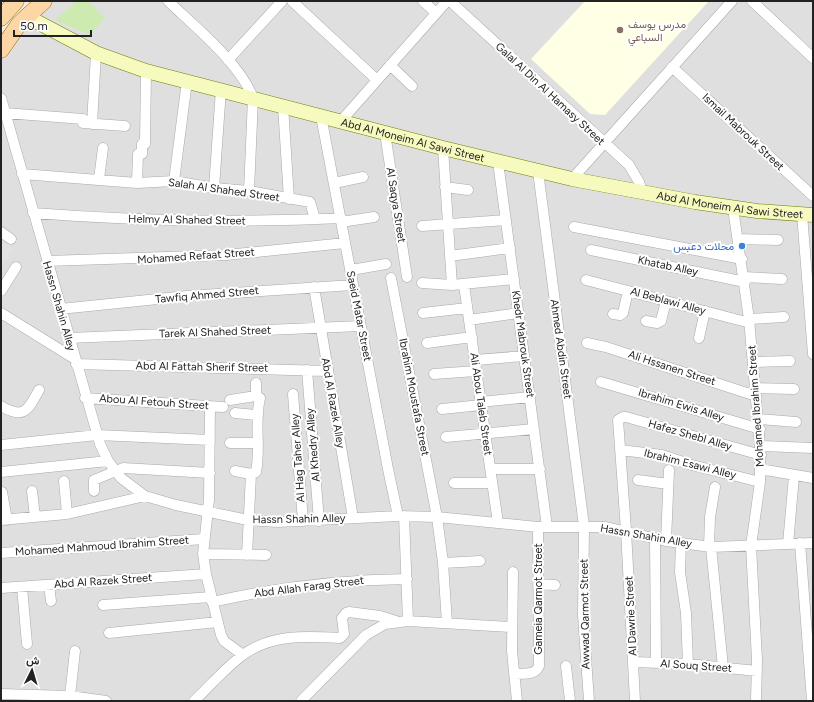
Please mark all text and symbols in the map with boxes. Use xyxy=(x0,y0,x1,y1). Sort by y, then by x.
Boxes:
scale bar xyxy=(14,12,91,38)
place label: مدرس يوسف السباعي xyxy=(628,18,686,47)
text: 50 m xyxy=(20,19,48,33)
marker: مدرس يوسف السباعي xyxy=(615,25,625,35)
street label: Galal Al Din Al Hamasy Street xyxy=(493,40,607,148)
street label: Ismail Mabrouk Street xyxy=(699,91,787,173)
street label: Abd Al Moneim Al Sawi Street xyxy=(340,115,486,164)
street label: Al Saqya Street xyxy=(384,166,408,244)
street label: Salah Al Shahed Street xyxy=(167,176,281,204)
street label: Abd Al Moneim Al Sawi Street xyxy=(656,188,804,221)
street label: Helmy Al Shahed Street xyxy=(128,212,246,228)
place label: محلات دعبس xyxy=(673,240,734,253)
marker: محلات دعبس xyxy=(737,241,747,251)
street label: Mohamed Refaat Street xyxy=(137,245,255,267)
street label: Khatab Alley xyxy=(637,253,700,279)
street label: Hassn Shahin Alley xyxy=(40,260,78,353)
street label: Saeid Matar Street xyxy=(344,270,374,362)
street label: Tawfiq Ahmed Street xyxy=(155,284,259,306)
street label: Al Beblawi Alley xyxy=(629,285,707,317)
street label: Khedr Mabrouk Street xyxy=(509,290,537,398)
street label: Ahmed Abdin Street xyxy=(548,298,574,400)
street label: Tarek Al Shahed Street xyxy=(159,324,271,340)
street label: Ibrahim Moustafa Street xyxy=(396,337,432,457)
street label: Mohamed Ibrahim Street xyxy=(745,345,767,467)
street label: Ali Hssanen Street xyxy=(627,348,717,388)
street label: Ali Abou Taleb Street xyxy=(467,352,495,456)
street label: Abd Al Razek Alley xyxy=(319,357,347,449)
street label: Abd Al Fattah Sherif Street xyxy=(136,359,268,375)
street label: Ibrahim Ewis Alley xyxy=(637,386,726,424)
street label: Abou Al Fetouh Street xyxy=(99,392,209,412)
street label: Al Khedry Alley xyxy=(303,407,323,482)
street label: Al Hag Taher Alley xyxy=(288,413,308,503)
street label: Hafez Shebl Alley xyxy=(647,417,734,453)
street label: Ibrahim Esawi Alley xyxy=(643,446,738,482)
street label: Hassn Shahin Alley xyxy=(252,512,346,526)
street label: Hassn Shahin Alley xyxy=(599,522,693,551)
street label: Mohamed Mahmoud Ibrahim Street xyxy=(15,533,189,559)
street label: Gameia Qarmot Street xyxy=(532,543,545,655)
street label: Awwad Qarmot Street xyxy=(578,559,592,669)
street label: Abd Al Razek Street xyxy=(53,571,153,591)
street label: Abd Allah Farag Street xyxy=(253,574,365,600)
street label: Al Dawrie Street xyxy=(622,576,640,656)
north arrow xyxy=(12,650,52,690)
text: ش xyxy=(26,653,40,668)
street label: Al Souq Street xyxy=(660,657,732,675)

